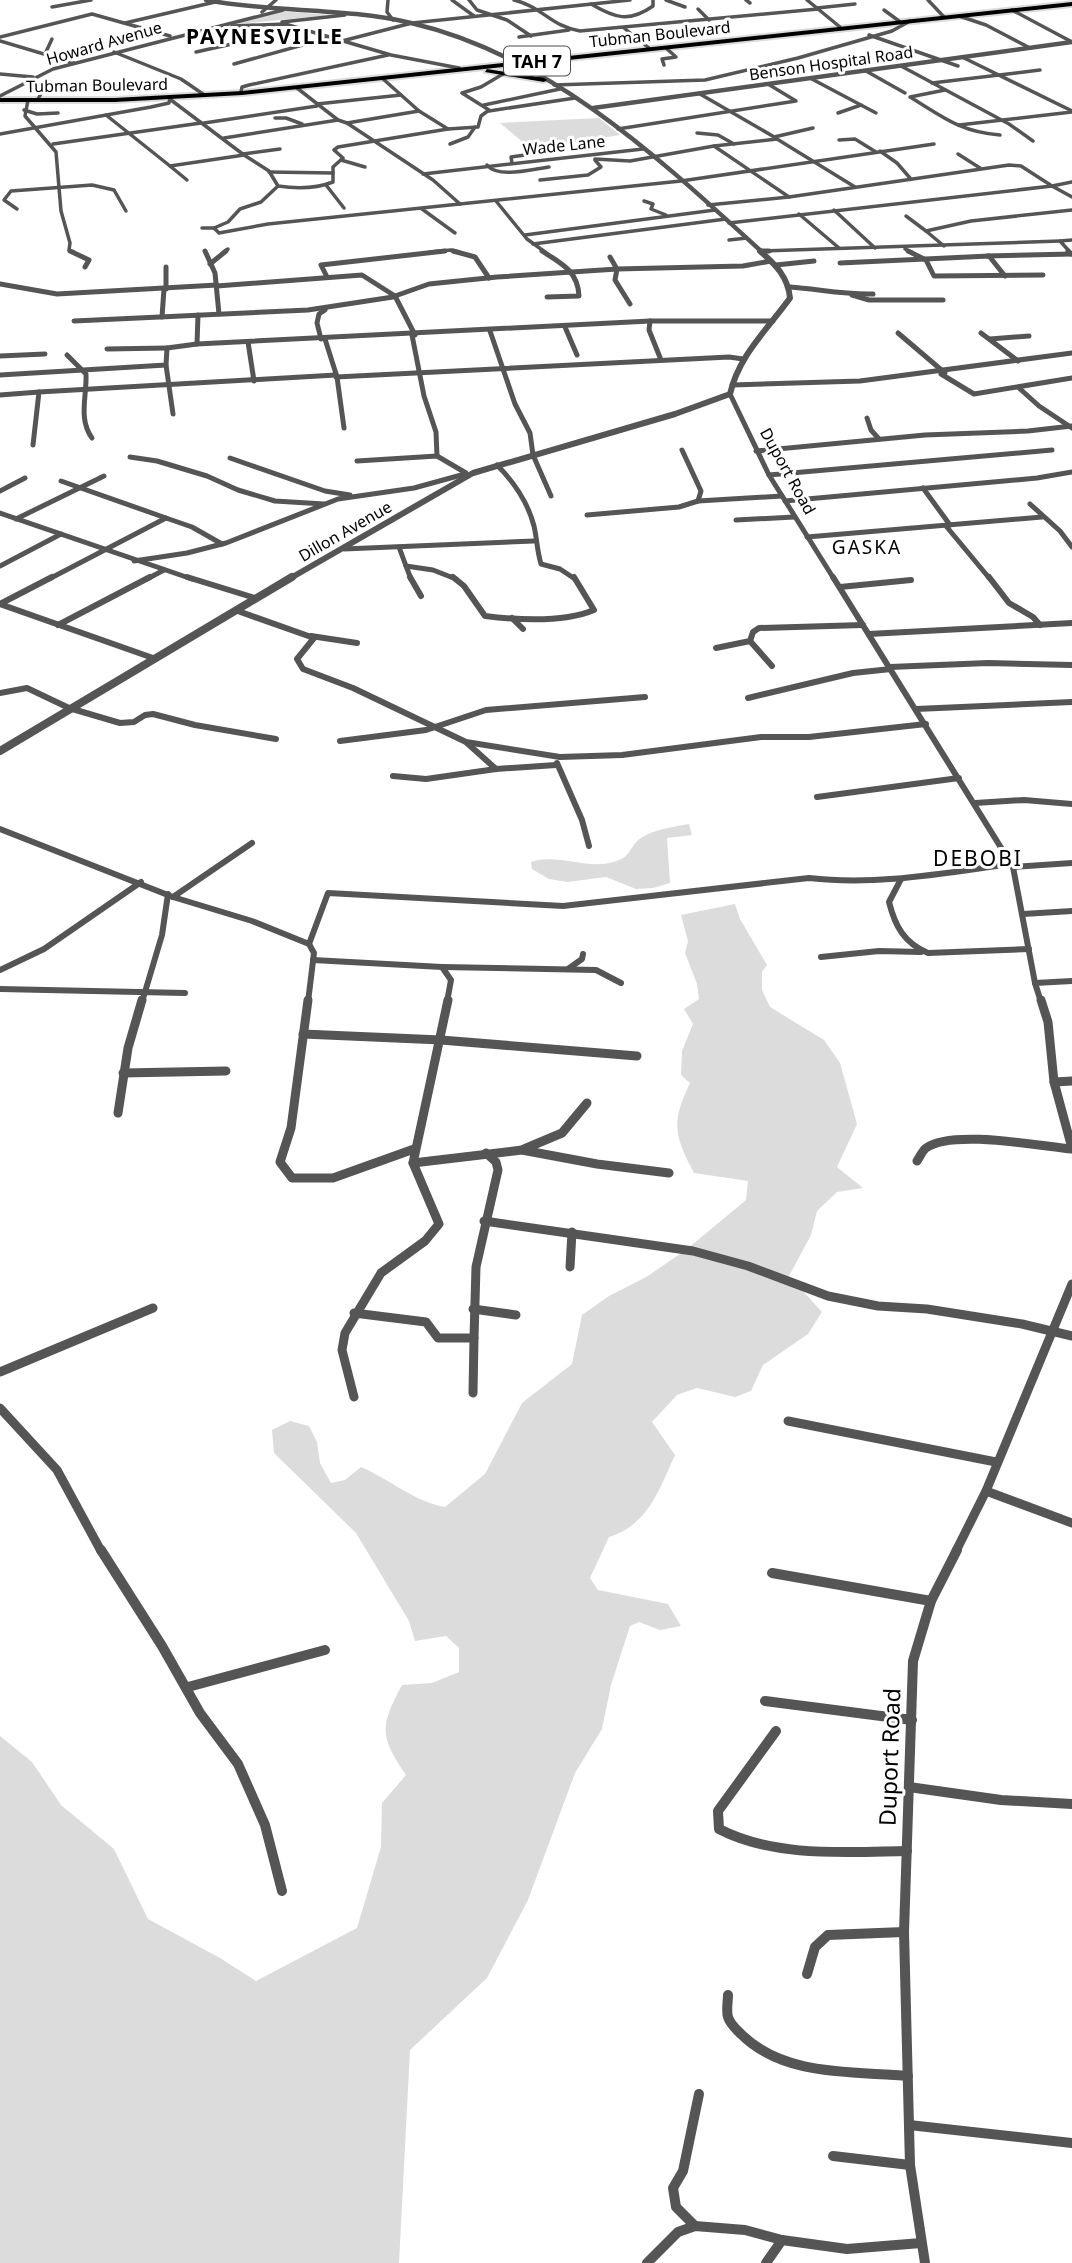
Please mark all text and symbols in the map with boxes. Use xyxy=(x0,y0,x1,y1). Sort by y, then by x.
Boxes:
street label: Howard Avenue xyxy=(44,16,164,70)
street label: Tubman Boulevard xyxy=(588,16,732,52)
district label: PAYNESVILLE xyxy=(186,22,344,50)
street label: Benson Hospital Road xyxy=(748,41,914,85)
road number: TAH 7 xyxy=(504,46,570,76)
street label: Tubman Boulevard xyxy=(26,73,168,97)
street label: Wade Lane xyxy=(522,130,606,160)
street label: Duport Road xyxy=(755,424,821,518)
street label: Dillon Avenue xyxy=(294,495,396,567)
district label: GASKA xyxy=(832,534,902,560)
district label: DEBOBI xyxy=(933,844,1023,872)
street label: Duport Road xyxy=(871,1687,907,1827)

